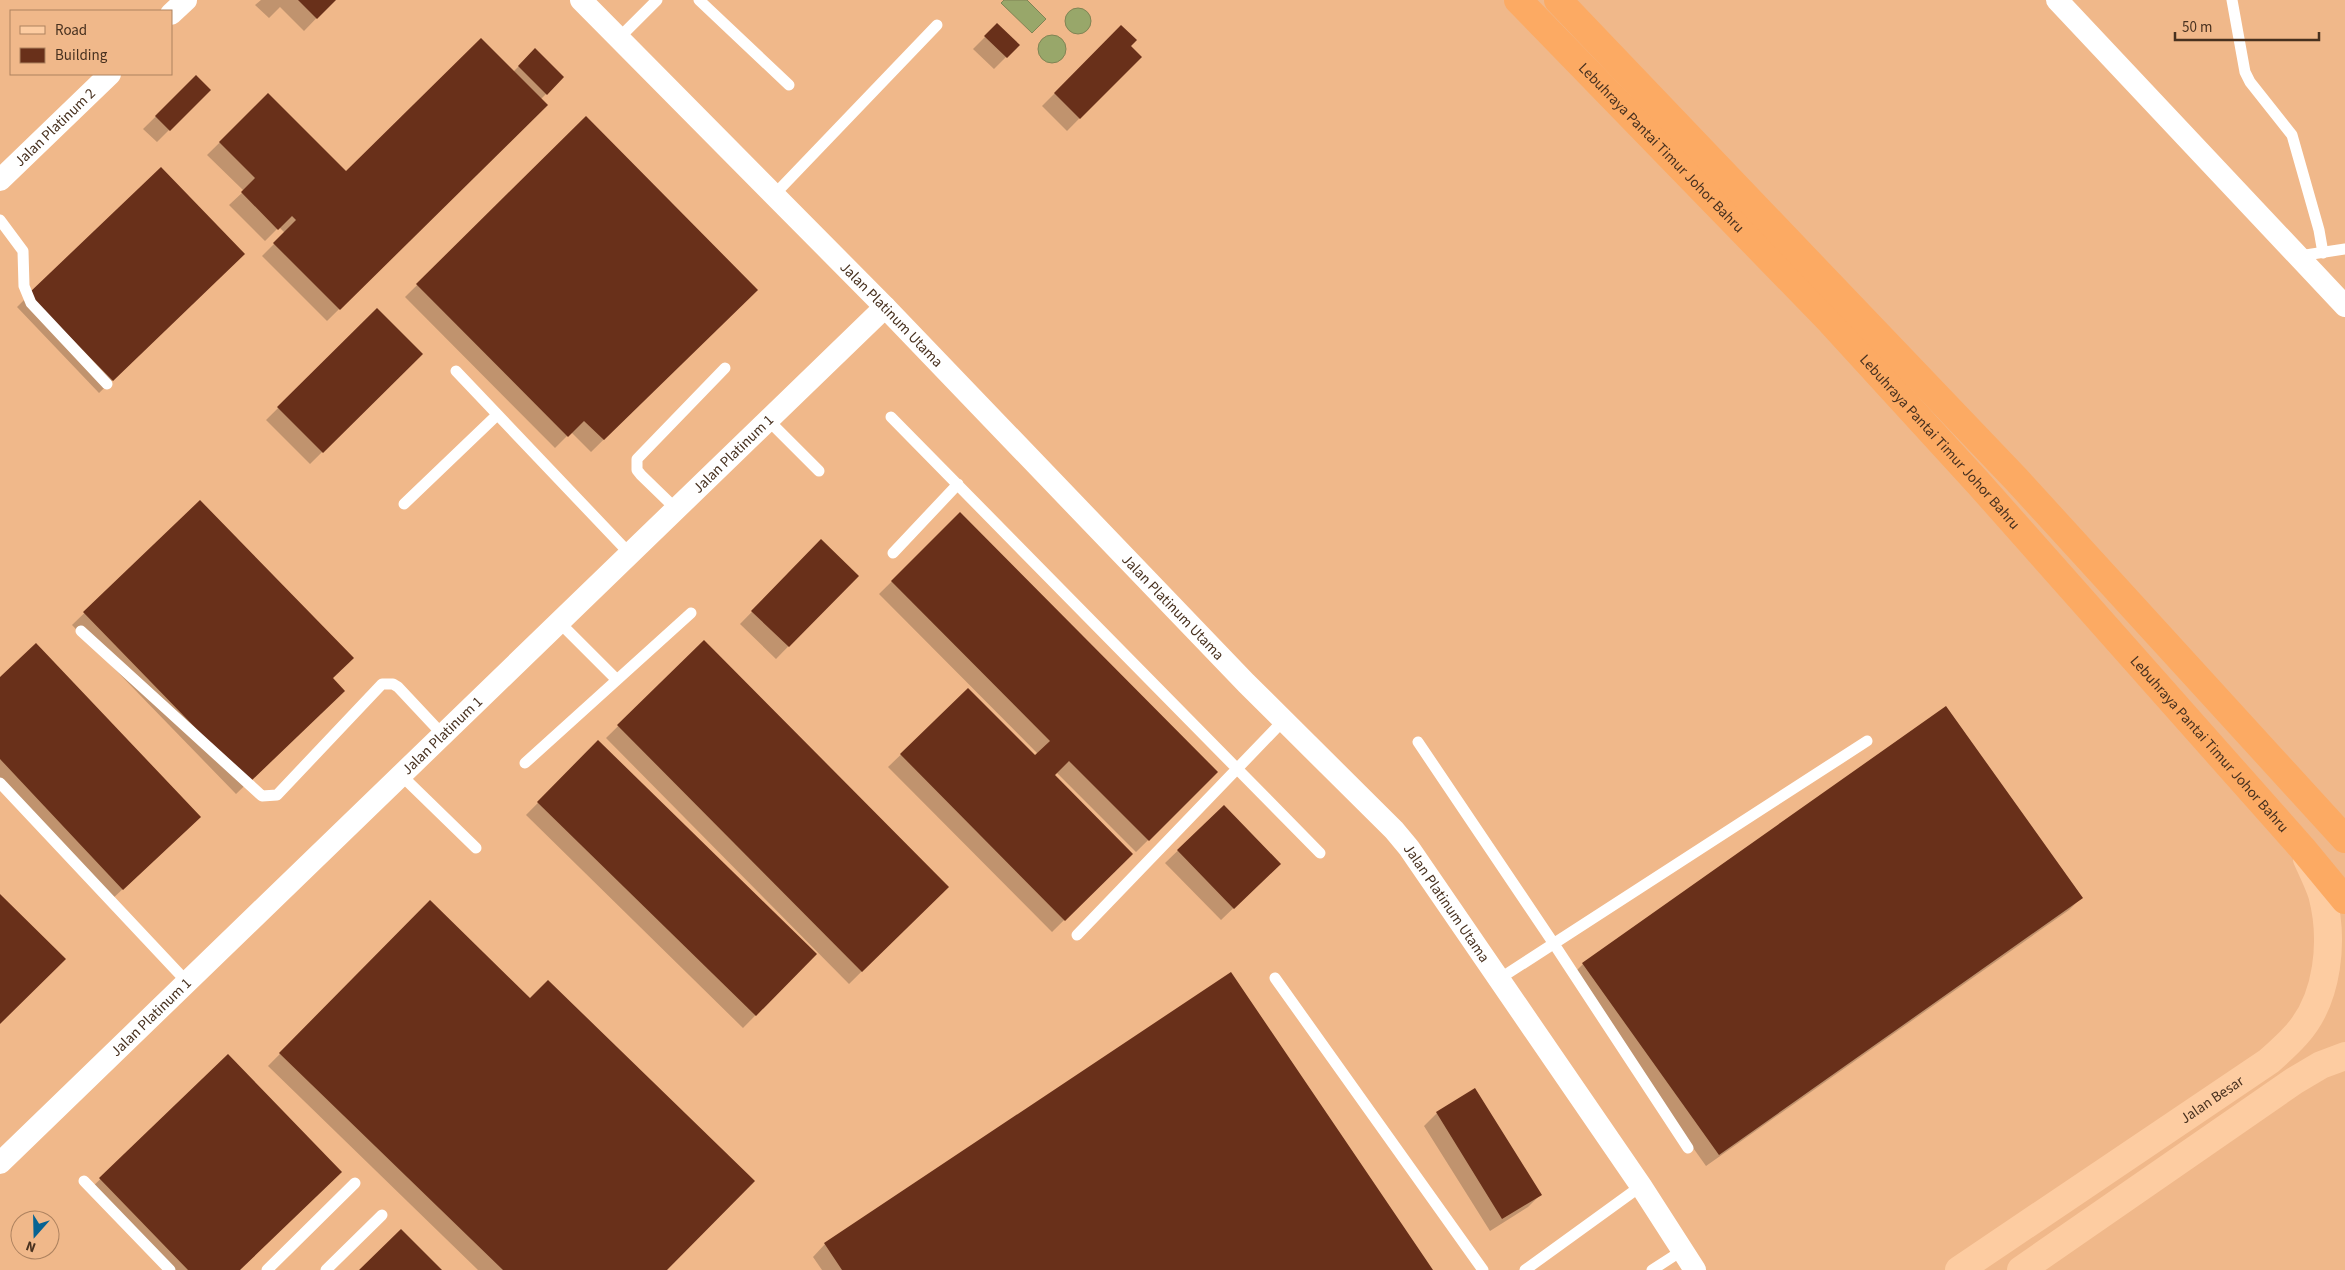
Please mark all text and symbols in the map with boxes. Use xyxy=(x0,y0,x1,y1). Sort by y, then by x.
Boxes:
legend xyxy=(10,10,172,75)
scale bar xyxy=(2175,10,2319,42)
text: 50 m xyxy=(2182,17,2212,38)
text: Road xyxy=(55,20,87,41)
text: Building xyxy=(55,45,108,66)
street label: Lebuhraya Pantai Timur Johor Bahru xyxy=(1574,58,1749,238)
street label: Jalan Platinum 2 xyxy=(10,84,100,172)
street label: Jalan Platinum Utama xyxy=(835,257,947,372)
street label: Lebuhraya Pantai Timur Johor Bahru xyxy=(1854,350,2025,534)
street label: Jalan Platinum 1 xyxy=(688,410,779,498)
street label: Jalan Platinum Utama xyxy=(1117,550,1229,665)
street label: Lebuhraya Pantai Timur Johor Bahru xyxy=(2125,651,2293,837)
street label: Jalan Platinum 1 xyxy=(397,692,487,780)
street label: Jalan Platinum Utama xyxy=(1398,840,1495,967)
street label: Jalan Platinum 1 xyxy=(106,973,196,1061)
street label: Jalan Besar xyxy=(2176,1070,2249,1129)
north arrow xyxy=(10,1210,60,1260)
text: N xyxy=(23,1235,39,1257)

